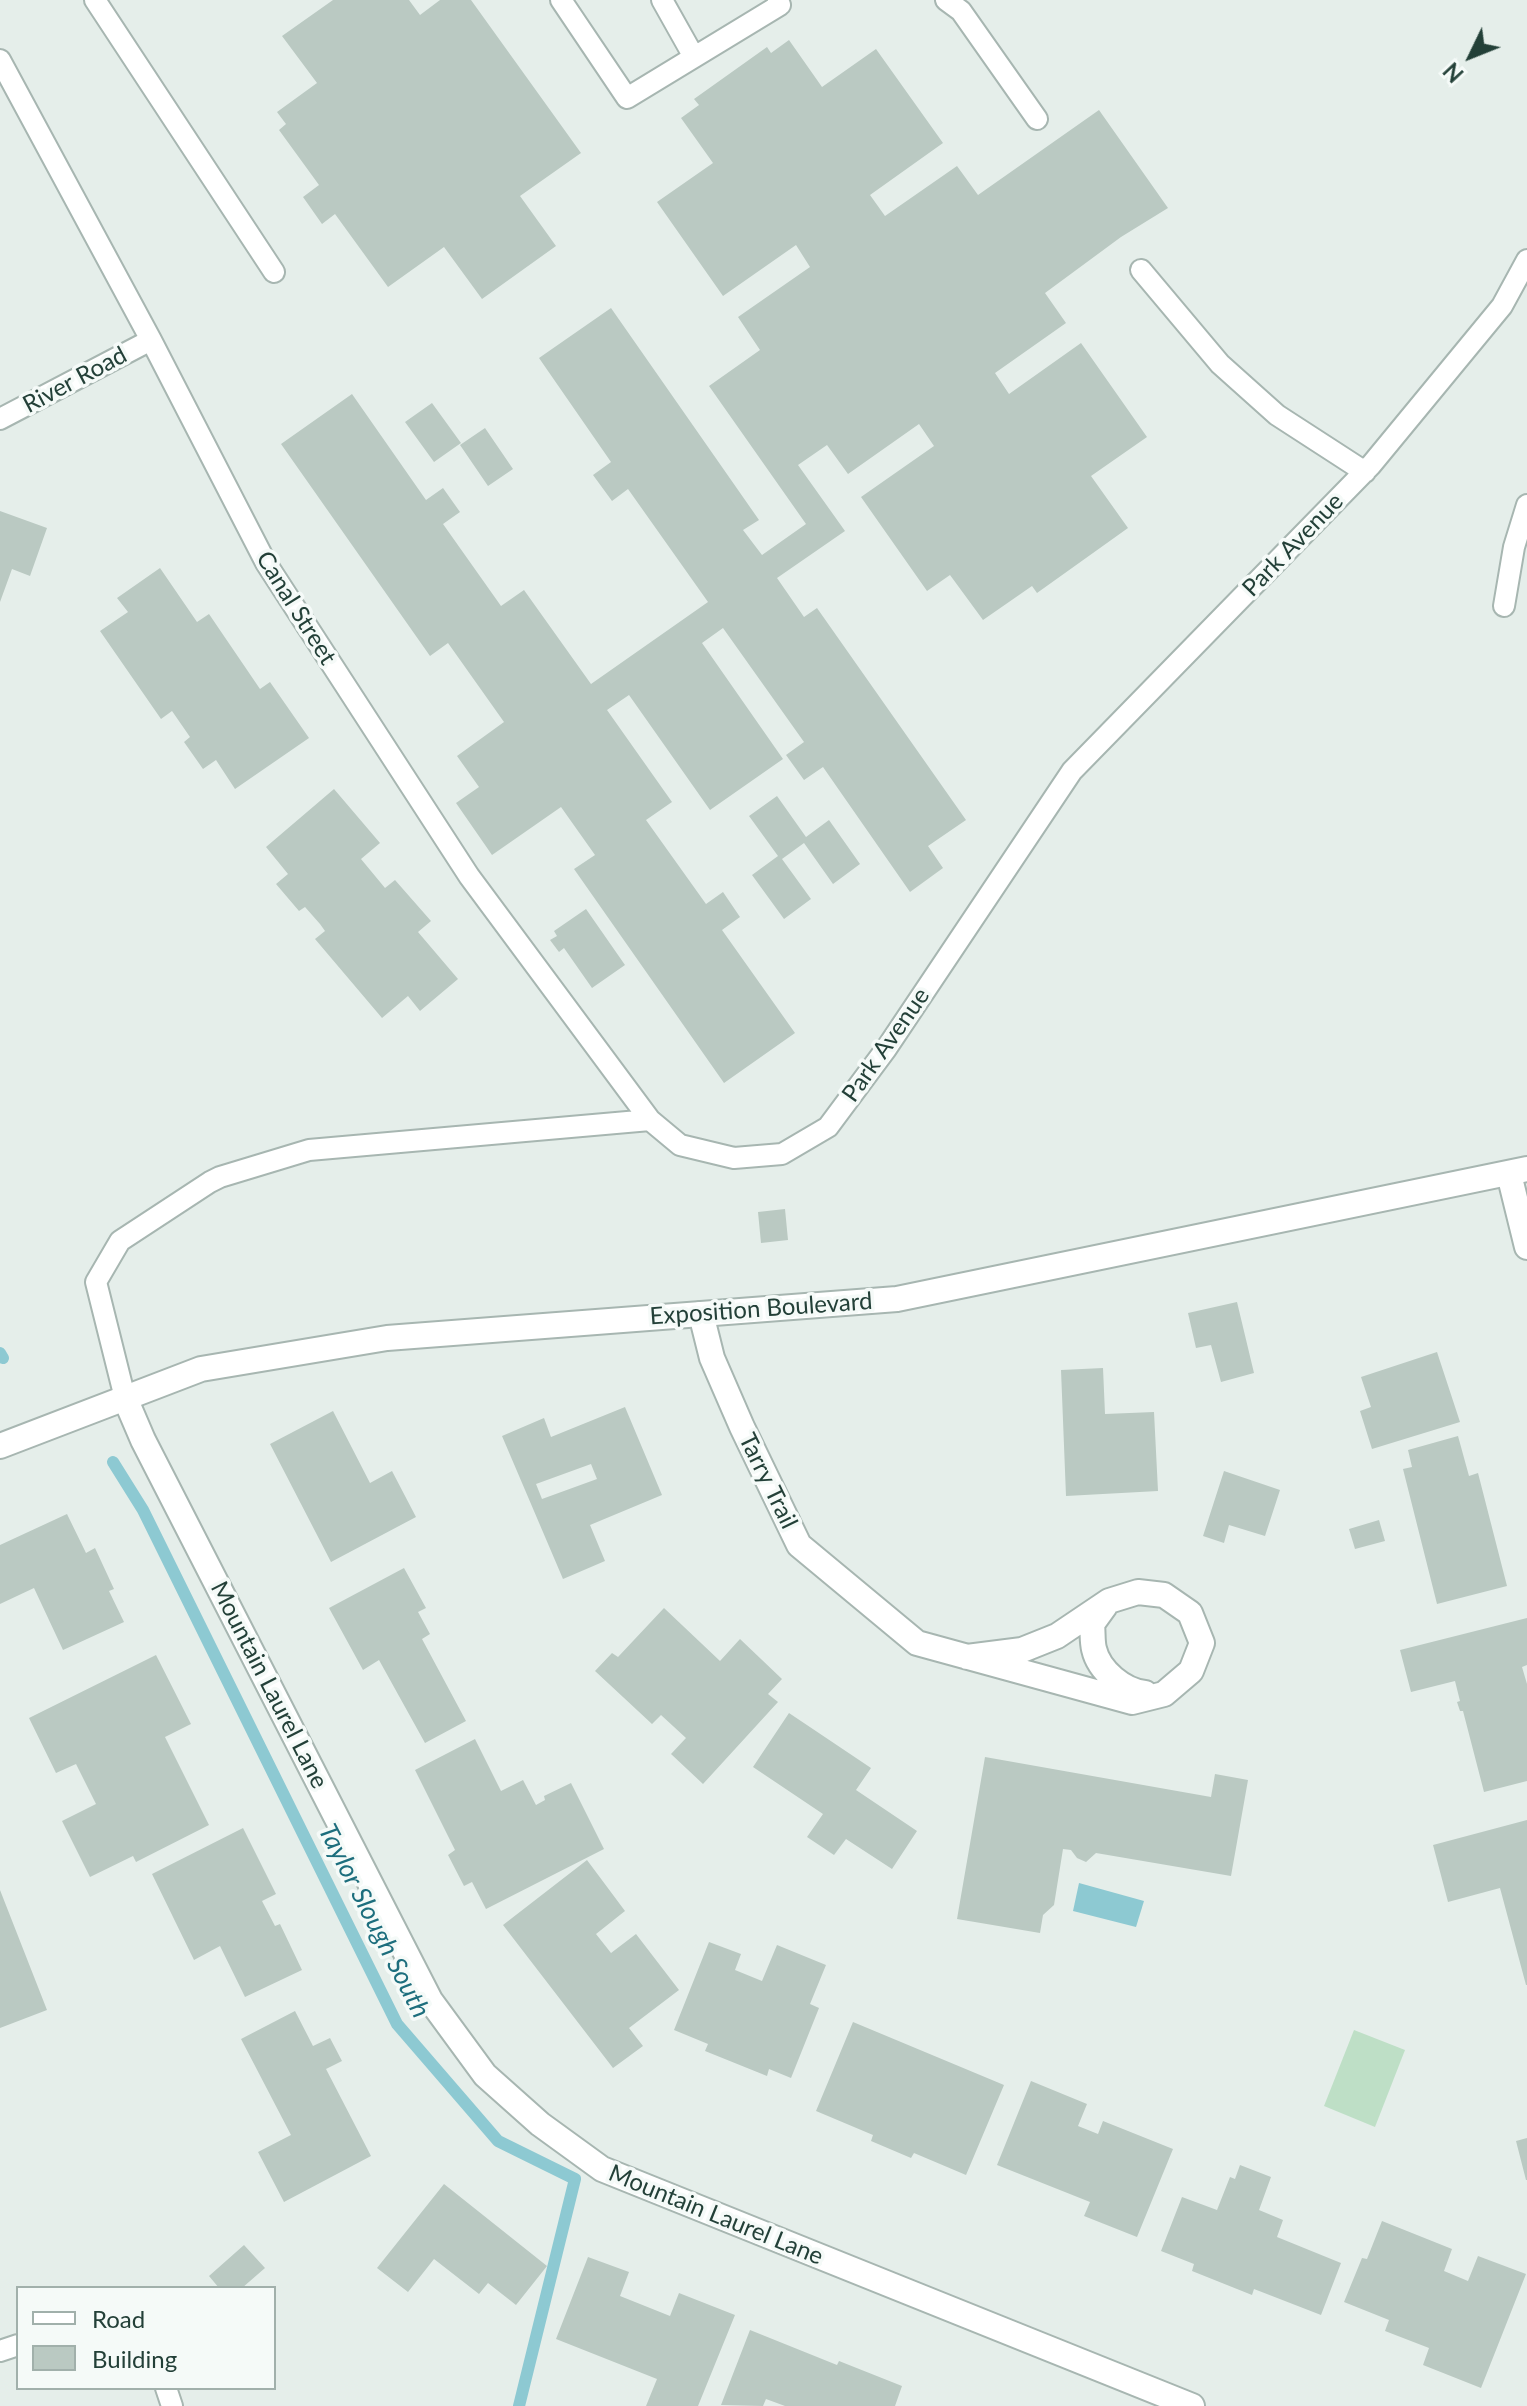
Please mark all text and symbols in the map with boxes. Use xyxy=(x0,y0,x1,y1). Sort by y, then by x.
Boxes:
north arrow xyxy=(1431,16,1511,96)
text: N xyxy=(1437,57,1469,88)
street label: River Road xyxy=(18,341,132,419)
street label: Park Avenue xyxy=(1237,487,1349,603)
street label: Canal Street xyxy=(250,546,342,670)
street label: Park Avenue xyxy=(836,982,936,1108)
street label: Exposition Boulevard xyxy=(649,1287,873,1331)
street label: Tarry Trail xyxy=(733,1428,803,1534)
street label: Mountain Laurel Lane xyxy=(204,1577,334,1793)
water label: Taylor Slough South xyxy=(312,1819,436,2023)
street label: Mountain Laurel Lane xyxy=(605,2159,827,2271)
legend xyxy=(16,2286,276,2390)
text: Road xyxy=(92,2304,145,2333)
text: Building xyxy=(92,2344,177,2373)

